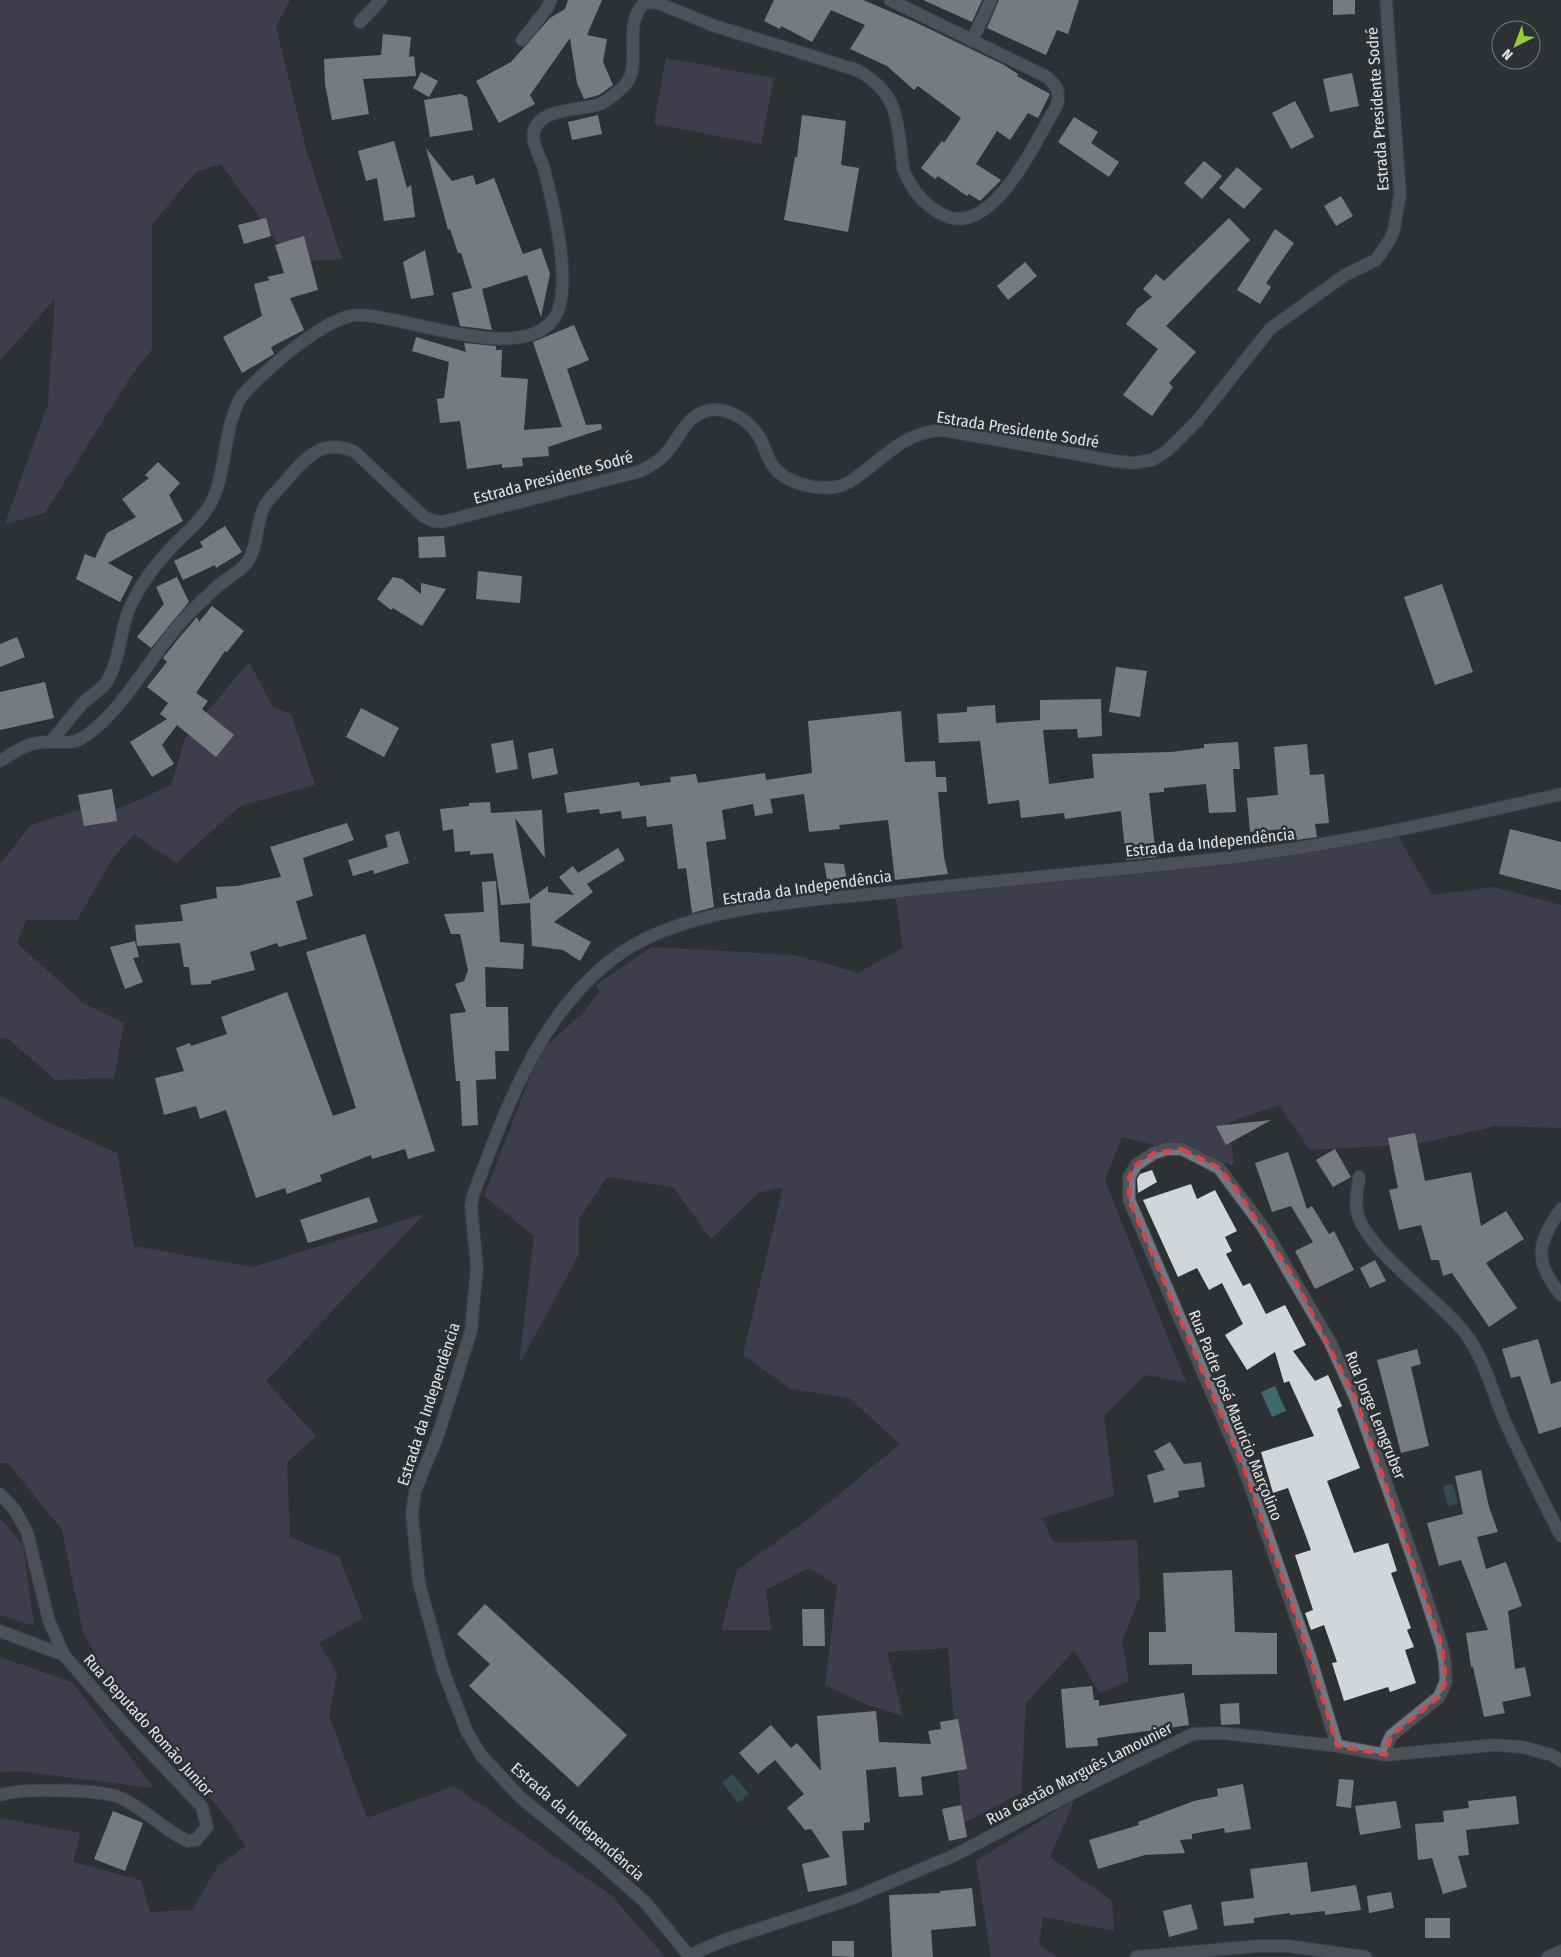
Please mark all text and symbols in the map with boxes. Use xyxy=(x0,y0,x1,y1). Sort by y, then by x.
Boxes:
north arrow xyxy=(1491,20,1541,70)
street label: Estrada Presidente Sodré xyxy=(1362,26,1393,191)
text: N xyxy=(1499,45,1516,63)
street label: Estrada Presidente Sodré xyxy=(935,407,1101,452)
street label: Estrada Presidente Sodré xyxy=(471,447,635,508)
street label: Estrada da Independência xyxy=(1124,824,1296,861)
street label: Estrada da Independência xyxy=(721,866,893,909)
street label: Rua Padre José Mauricio Marçolino xyxy=(1185,1307,1287,1523)
street label: Estrada da Independência xyxy=(393,1320,464,1488)
street label: Rua Jorge Lemgruber xyxy=(1341,1348,1410,1482)
street label: Rua Deputado Romão Junior xyxy=(80,1650,218,1801)
street label: Rua Gastão Marguês Lamounier xyxy=(983,1718,1176,1829)
street label: Estrada da Independência xyxy=(507,1758,648,1885)

